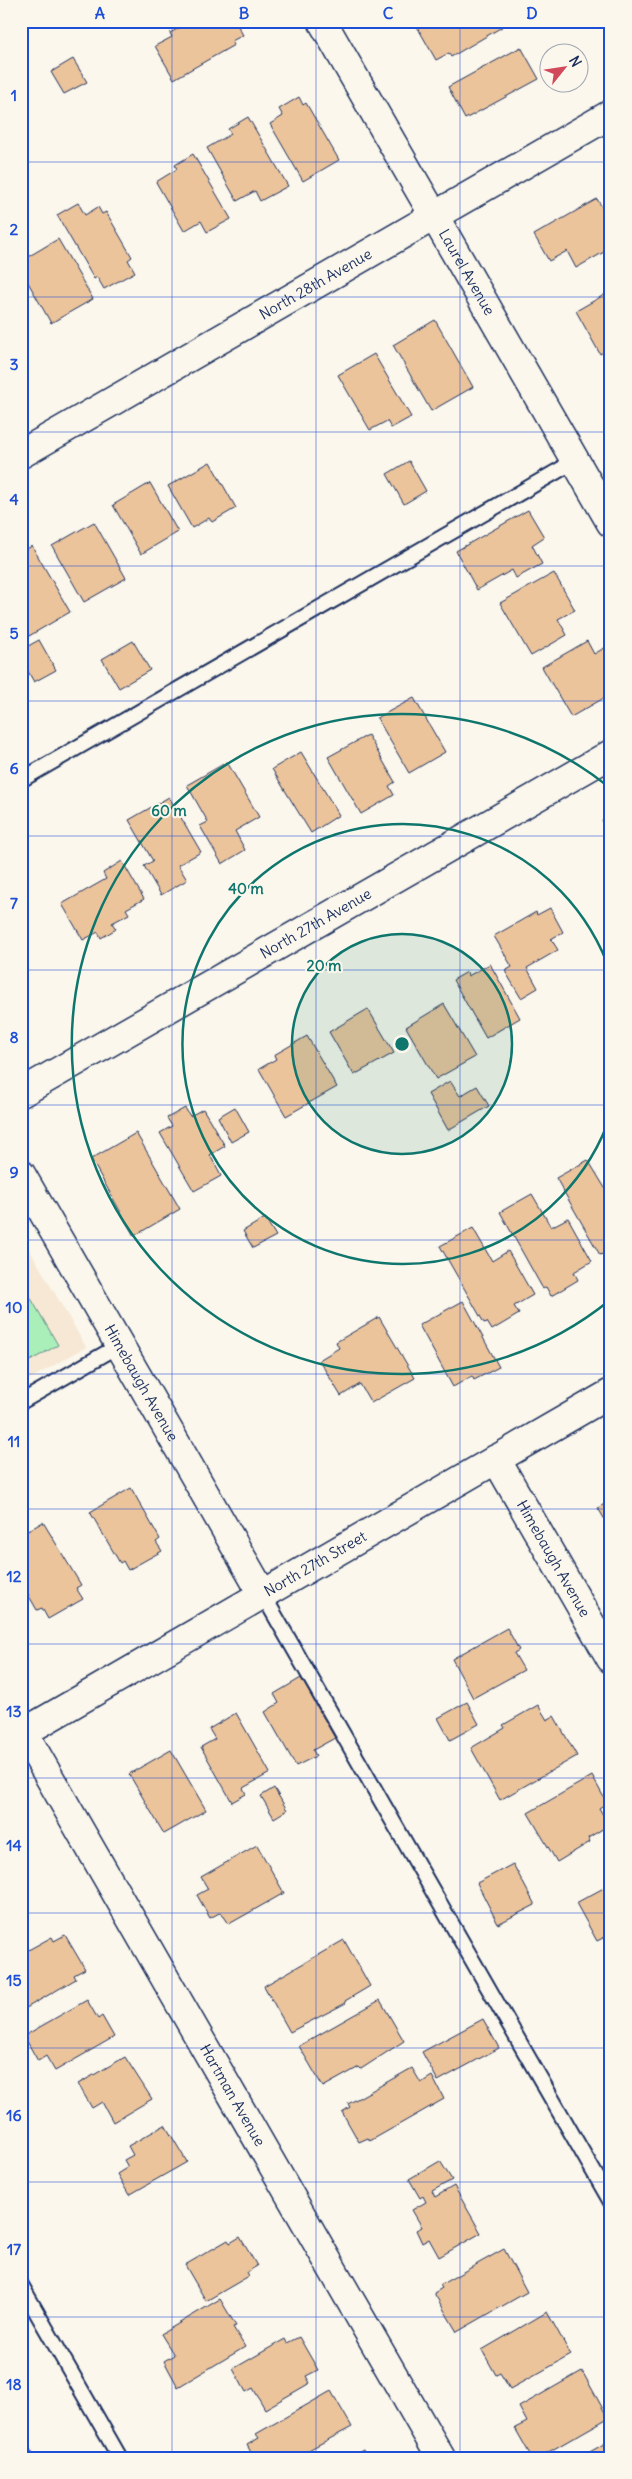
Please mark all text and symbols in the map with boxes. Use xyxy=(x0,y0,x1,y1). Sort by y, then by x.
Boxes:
text: A xyxy=(95,3,105,23)
text: B xyxy=(239,3,250,23)
text: C xyxy=(383,3,394,23)
text: D xyxy=(526,3,538,23)
north arrow xyxy=(540,42,590,92)
text: N xyxy=(565,53,585,70)
text: 1 xyxy=(11,85,17,105)
text: 2 xyxy=(10,219,19,239)
street label: Laurel Avenue xyxy=(435,226,499,319)
street label: North 28th Avenue xyxy=(256,244,375,324)
text: 3 xyxy=(9,354,19,374)
text: 4 xyxy=(9,489,19,509)
text: 5 xyxy=(9,623,19,643)
text: 6 xyxy=(9,758,19,778)
text: 60 m xyxy=(151,801,187,820)
text: 40 m xyxy=(228,879,264,898)
street label: North 27th Avenue xyxy=(256,884,375,963)
text: 7 xyxy=(10,893,18,913)
text: 20 m xyxy=(307,956,341,975)
text: 8 xyxy=(9,1027,19,1047)
centre of rings xyxy=(393,1035,411,1053)
text: 9 xyxy=(9,1162,19,1182)
text: 10 xyxy=(6,1297,22,1317)
street label: Himebaugh Avenue xyxy=(100,1321,183,1445)
text: 11 xyxy=(8,1431,20,1451)
street label: Himebaugh Avenue xyxy=(513,1497,595,1620)
street label: North 27th Street xyxy=(261,1526,370,1600)
text: 12 xyxy=(6,1566,22,1586)
text: 13 xyxy=(6,1701,22,1721)
text: 14 xyxy=(6,1835,22,1855)
text: 15 xyxy=(6,1970,22,1990)
street label: Hartman Avenue xyxy=(196,2041,270,2150)
text: 16 xyxy=(6,2105,22,2125)
text: 17 xyxy=(7,2239,21,2259)
text: 18 xyxy=(6,2374,22,2394)

